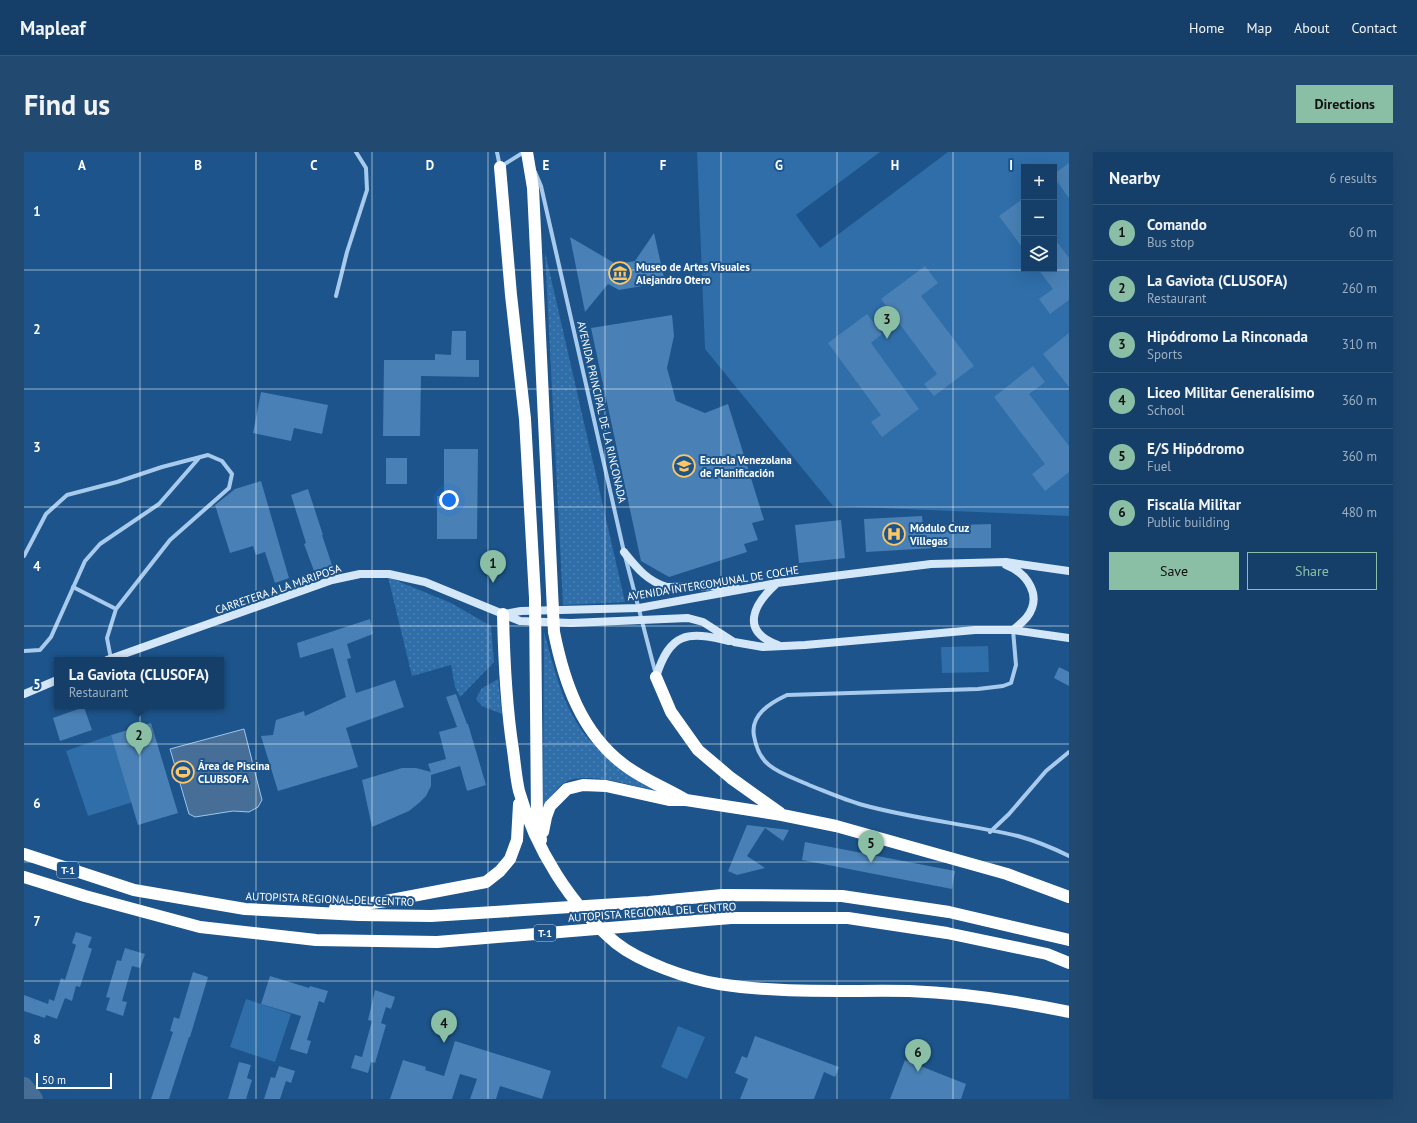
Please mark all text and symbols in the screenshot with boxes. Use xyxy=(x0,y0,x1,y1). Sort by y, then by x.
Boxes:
text: Mapleaf xyxy=(20,16,86,40)
text: Home xyxy=(1189,19,1224,37)
text: Map xyxy=(1246,19,1272,37)
text: About xyxy=(1294,19,1330,37)
text: Contact xyxy=(1352,19,1397,37)
button: Directions xyxy=(1296,85,1393,123)
text: Find us xyxy=(24,86,110,123)
text: A xyxy=(78,157,86,174)
text: B xyxy=(194,157,202,174)
text: C xyxy=(310,157,318,174)
text: D xyxy=(426,157,434,174)
text: E xyxy=(543,157,550,174)
text: F xyxy=(660,157,667,174)
text: G xyxy=(775,157,783,174)
text: H xyxy=(891,157,899,174)
text: I xyxy=(1009,157,1013,174)
map controls xyxy=(1021,164,1057,272)
button: + xyxy=(1021,164,1057,200)
text: Nearby xyxy=(1109,167,1160,189)
text: 6 results xyxy=(1329,170,1377,187)
button: − xyxy=(1021,200,1057,236)
text: 1 xyxy=(33,203,41,220)
text: Comando xyxy=(1147,215,1207,234)
text: 1 xyxy=(1118,224,1126,241)
text: 60 m xyxy=(1349,224,1377,241)
text: Bus stop xyxy=(1147,234,1194,251)
button: layers xyxy=(1021,236,1057,272)
museum icon: Museo de Artes Visuales Alejandro Otero xyxy=(607,260,633,286)
place label: Museo de Artes Visuales Alejandro Otero xyxy=(636,260,750,287)
text: La Gaviota (CLUSOFA) xyxy=(1147,271,1288,290)
text: 2 xyxy=(1118,280,1126,297)
text: 260 m xyxy=(1342,280,1377,297)
text: Restaurant xyxy=(1147,290,1206,307)
pin: 3 xyxy=(874,306,900,339)
street label: AVENIDA PRINCIPAL DE LA RINCONADA xyxy=(574,320,630,505)
text: 2 xyxy=(33,321,41,338)
text: Hipódromo La Rinconada xyxy=(1147,327,1308,346)
text: 3 xyxy=(1118,336,1126,353)
text: 310 m xyxy=(1342,336,1377,353)
text: Sports xyxy=(1147,346,1183,363)
text: Liceo Militar Generalísimo xyxy=(1147,383,1315,402)
text: 4 xyxy=(1118,392,1126,409)
text: 360 m xyxy=(1342,392,1377,409)
text: School xyxy=(1147,402,1185,419)
text: 3 xyxy=(33,439,41,456)
text: E/S Hipódromo xyxy=(1147,439,1244,458)
text: 5 xyxy=(1118,448,1126,465)
text: 360 m xyxy=(1342,448,1377,465)
school or university icon: Escuela Venezolana de Planificación xyxy=(671,453,697,479)
place label: Escuela Venezolana de Planificación xyxy=(700,453,792,480)
text: Fuel xyxy=(1147,458,1171,475)
your location xyxy=(439,490,459,510)
text: Fiscalía Militar xyxy=(1147,495,1241,514)
text: 6 xyxy=(1118,504,1126,521)
text: 480 m xyxy=(1342,504,1377,521)
text: Public building xyxy=(1147,514,1230,531)
hospital icon: Módulo Cruz Villegas xyxy=(881,521,907,547)
place label: Módulo Cruz Villegas xyxy=(909,521,969,548)
pin: 1 xyxy=(480,550,506,583)
button: Save xyxy=(1109,552,1239,590)
button: Share xyxy=(1247,552,1377,590)
text: 4 xyxy=(33,558,41,575)
street label: CARRETERA A LA MARIPOSA xyxy=(213,561,343,617)
street label: AVENIDA INTERCOMUNAL DE COCHE xyxy=(626,562,800,604)
popup xyxy=(54,657,224,709)
text: La Gaviota (CLUSOFA) xyxy=(69,665,209,684)
text: 5 xyxy=(33,676,41,693)
text: Restaurant xyxy=(69,684,128,701)
pin: 2 xyxy=(126,722,152,755)
sports icon: Área de Piscina CLUBSOFA xyxy=(170,759,196,785)
place label: Área de Piscina CLUBSOFA xyxy=(198,759,270,786)
text: 6 xyxy=(33,795,41,812)
pin: 5 xyxy=(858,830,884,863)
road number: T-1 xyxy=(57,862,79,878)
street label: AUTOPISTA REGIONAL DEL CENTRO xyxy=(246,889,414,909)
street label: AUTOPISTA REGIONAL DEL CENTRO xyxy=(567,899,737,925)
text: 7 xyxy=(33,913,41,930)
road number: T-1 xyxy=(534,925,556,941)
pin: 4 xyxy=(431,1010,457,1043)
text: 8 xyxy=(33,1031,41,1048)
pin: 6 xyxy=(905,1039,931,1072)
scale bar xyxy=(36,1071,112,1090)
text: 50 m xyxy=(42,1073,66,1087)

